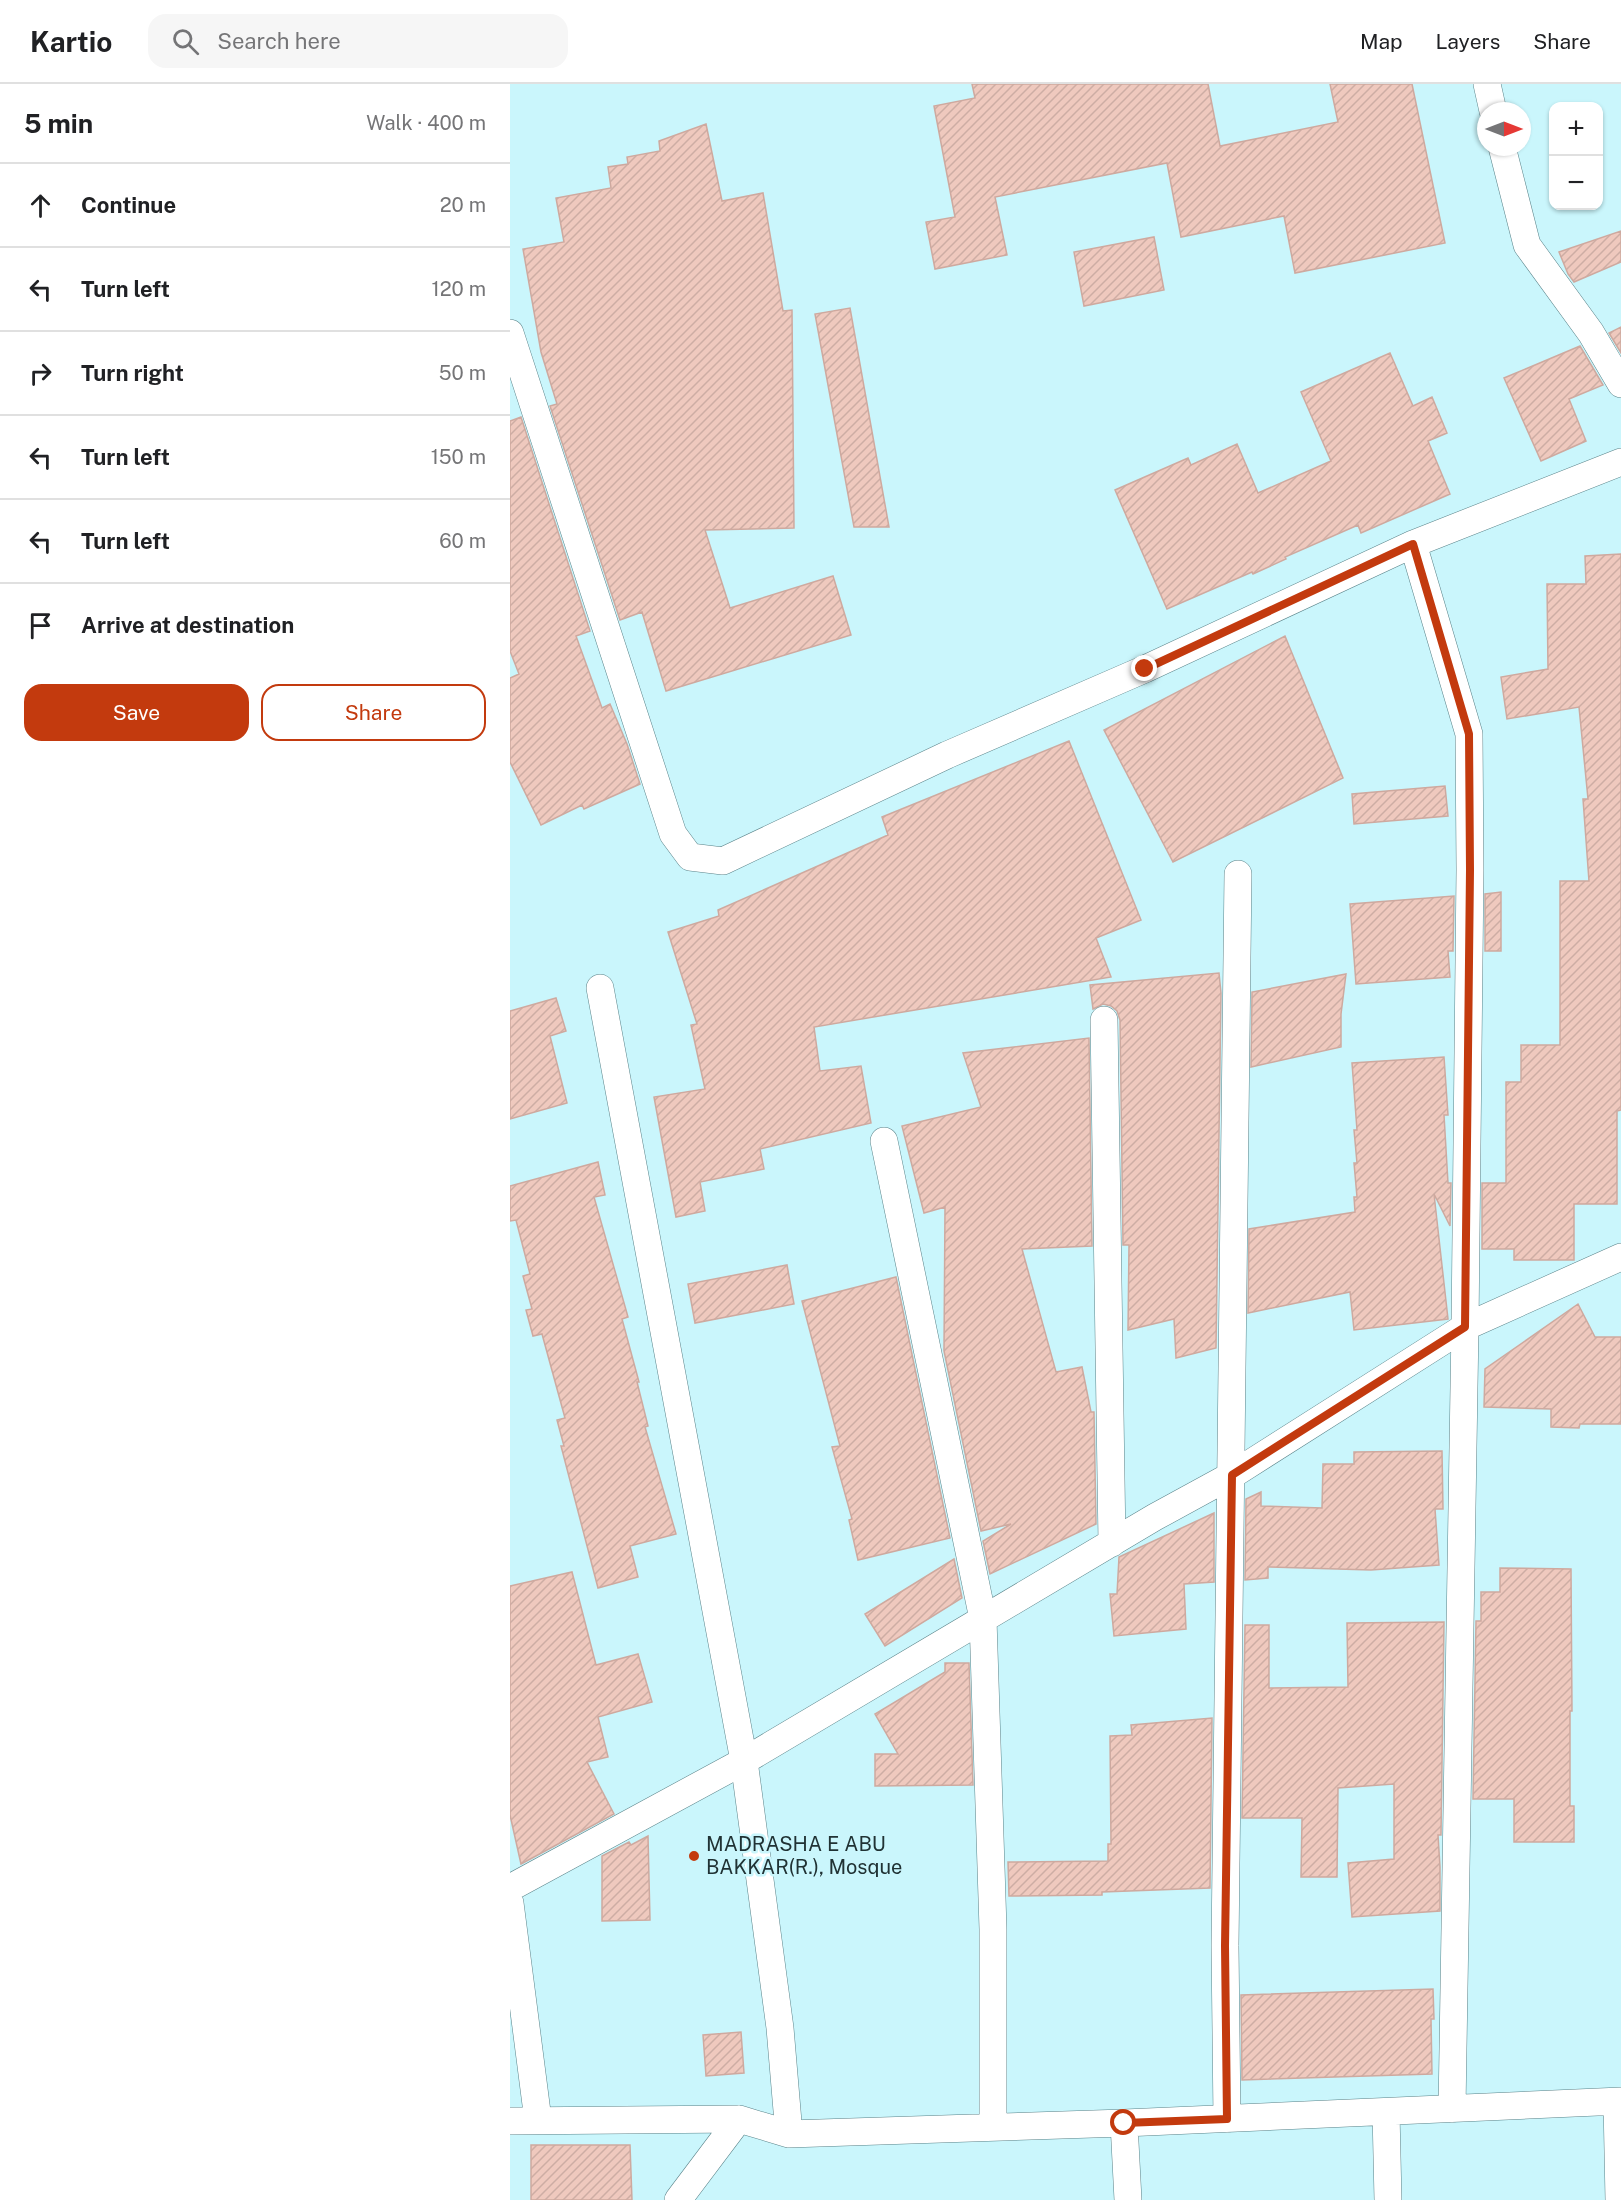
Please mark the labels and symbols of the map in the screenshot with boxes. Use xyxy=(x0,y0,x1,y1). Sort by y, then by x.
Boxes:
north arrow xyxy=(1477,102,1531,156)
route end xyxy=(1131,655,1157,681)
place label: MADRASHA E ABU BAKKAR(R.), Mosque xyxy=(706,1832,902,1879)
marker: MADRASHA E ABU BAKKAR(R.), Mosque xyxy=(687,1849,701,1863)
route start xyxy=(1110,2109,1136,2135)

